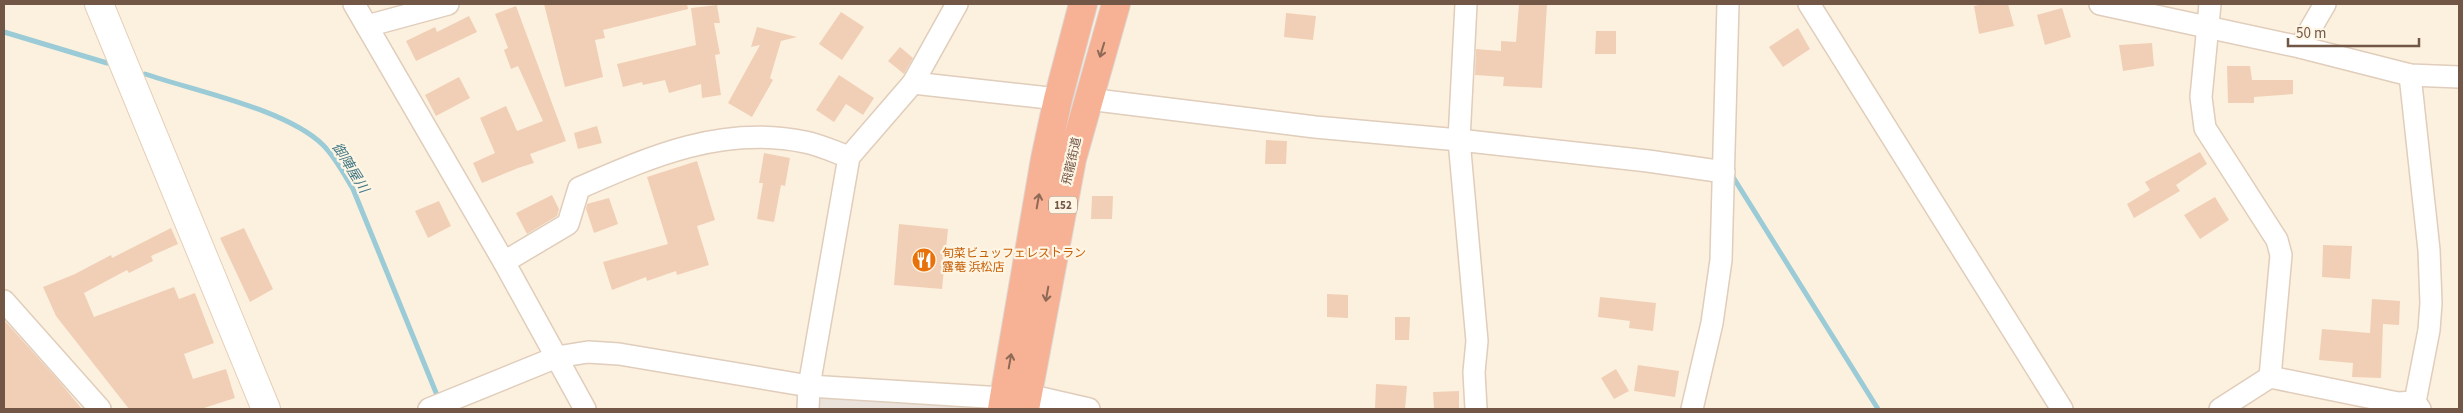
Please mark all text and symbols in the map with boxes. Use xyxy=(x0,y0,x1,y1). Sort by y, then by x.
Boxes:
scale bar xyxy=(2288,15,2419,47)
text: 50 m xyxy=(2296,23,2326,44)
one-way arrow xyxy=(1097,42,1107,58)
street label: 飛龍街道 xyxy=(1058,136,1086,186)
water label: 御陣屋川 xyxy=(327,139,374,199)
one-way arrow xyxy=(1034,194,1044,210)
road number: 152 xyxy=(1049,196,1077,214)
place label: 旬菜ビュッフェレストラン 露菴 浜松店 xyxy=(942,245,1086,276)
restaurant icon: 旬菜ビュッフェレストラン 露菴 浜松店 xyxy=(911,247,937,273)
one-way arrow xyxy=(1041,285,1051,301)
one-way arrow xyxy=(1005,354,1015,370)

